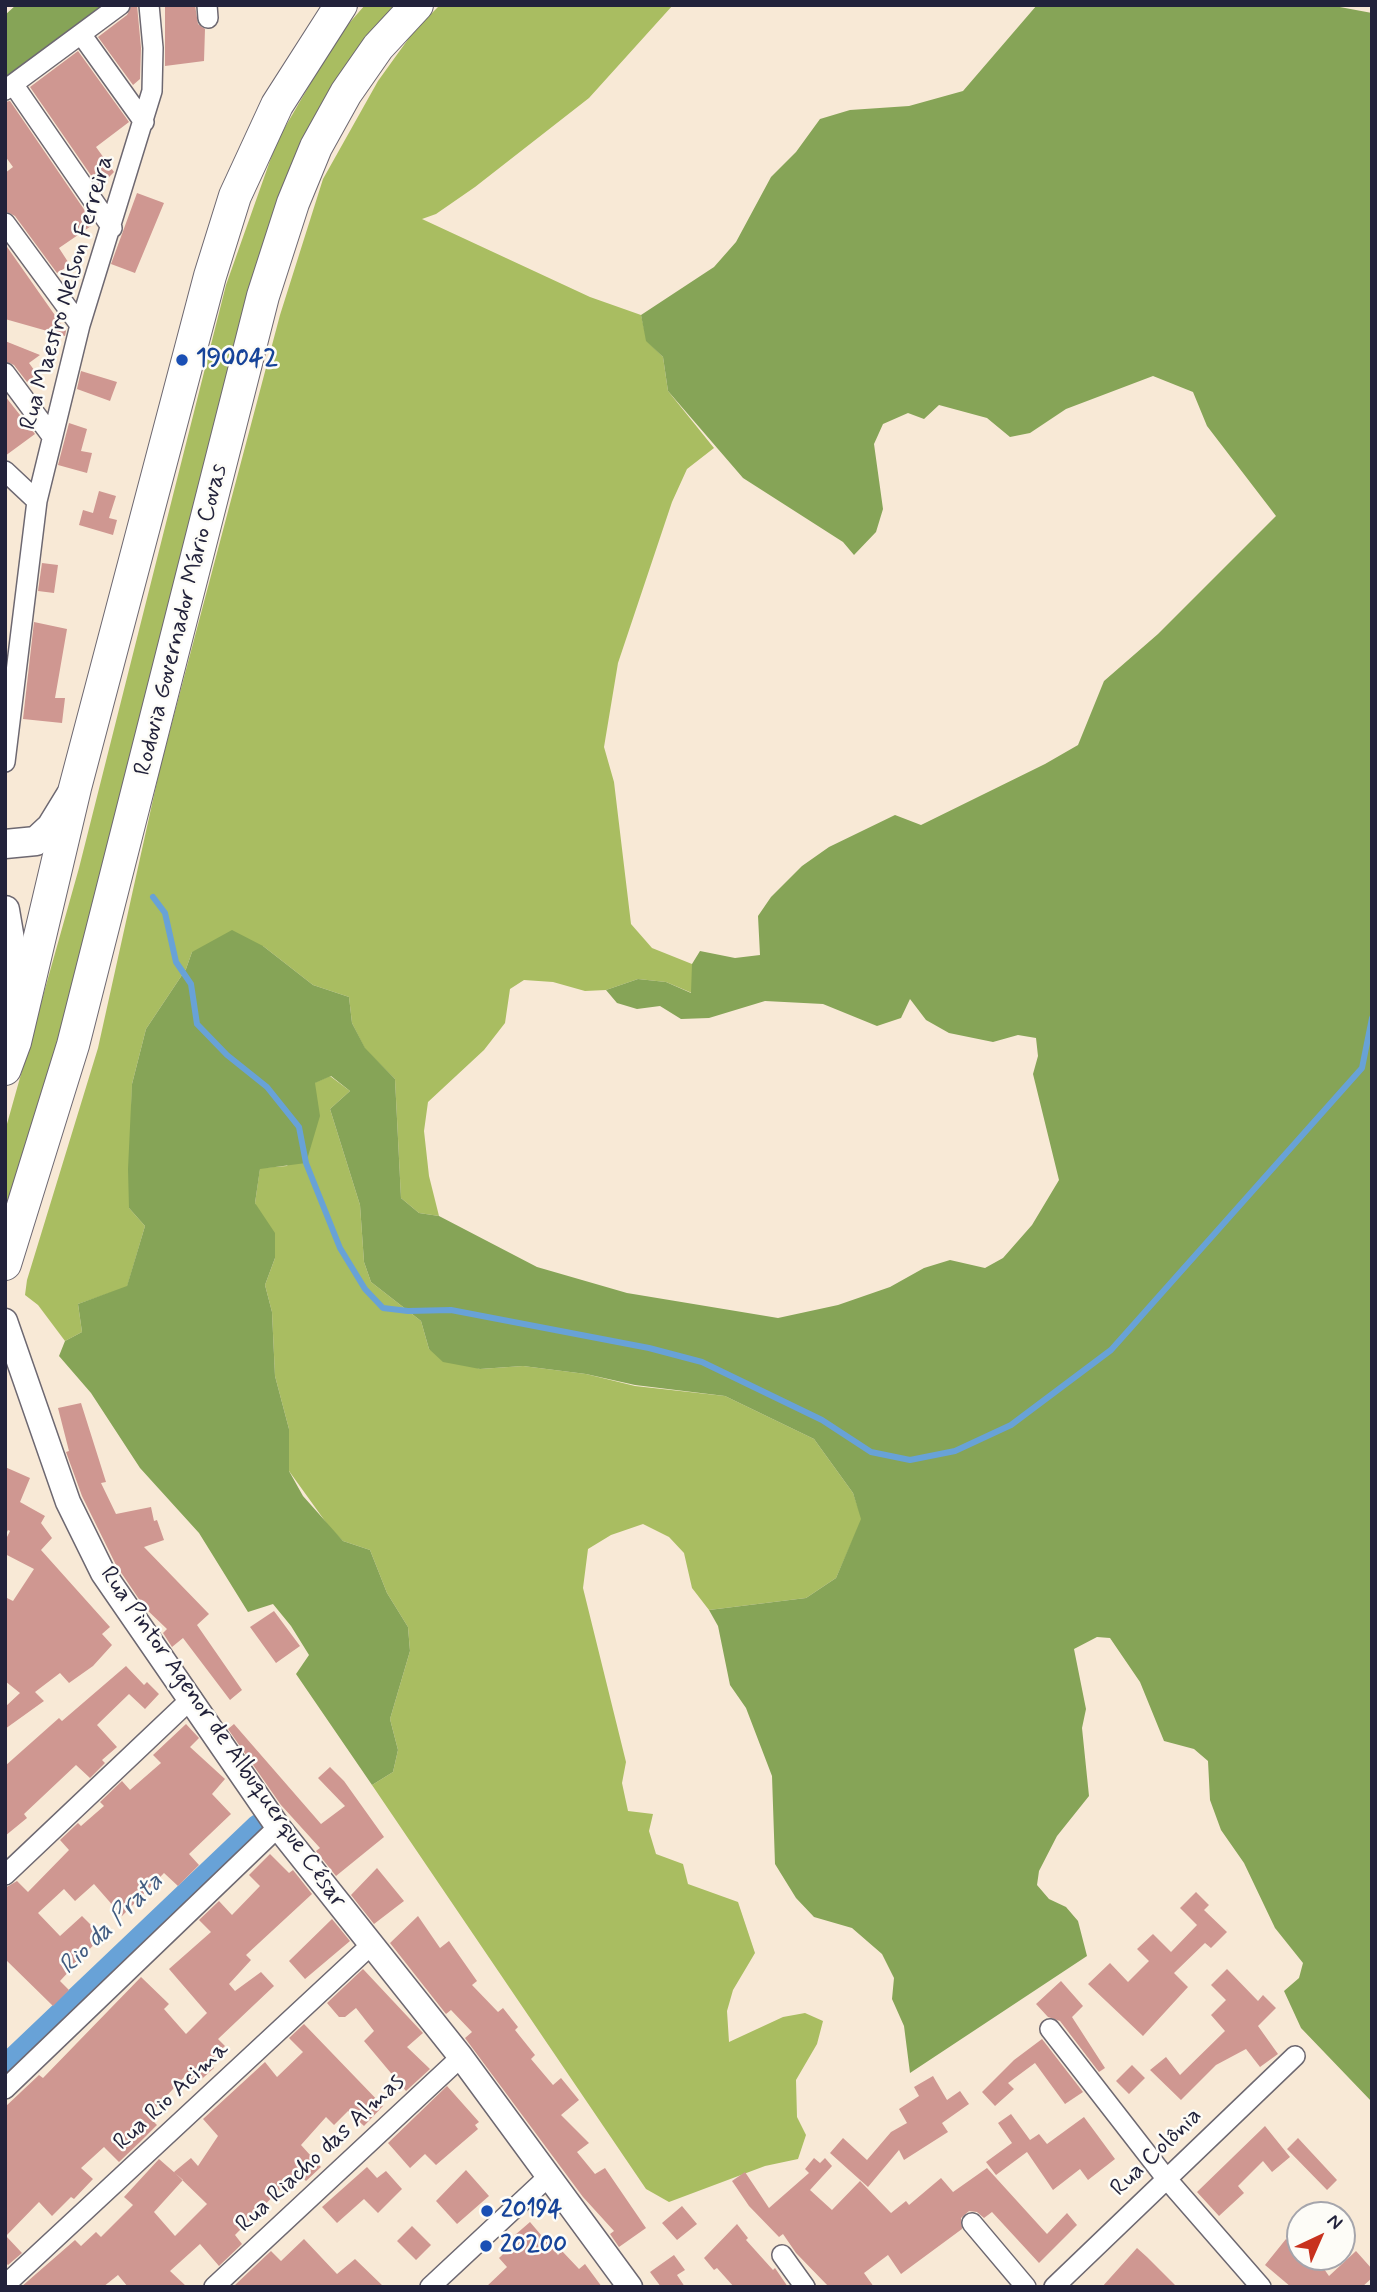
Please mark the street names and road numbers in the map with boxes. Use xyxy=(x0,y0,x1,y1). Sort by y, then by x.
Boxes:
street label: Rua Maestro Nelson Ferreira xyxy=(15,152,121,434)
street label: Rodovia Governador Mário Covas xyxy=(129,461,235,779)
street label: Rua Pintor Agenor de Albuquerque César xyxy=(93,1562,351,1914)
street label: Rua Rio Acima xyxy=(108,2036,236,2158)
street label: Rua Riacho das Almas xyxy=(231,2068,411,2240)
street label: Rua Colônia xyxy=(1105,2102,1209,2204)

